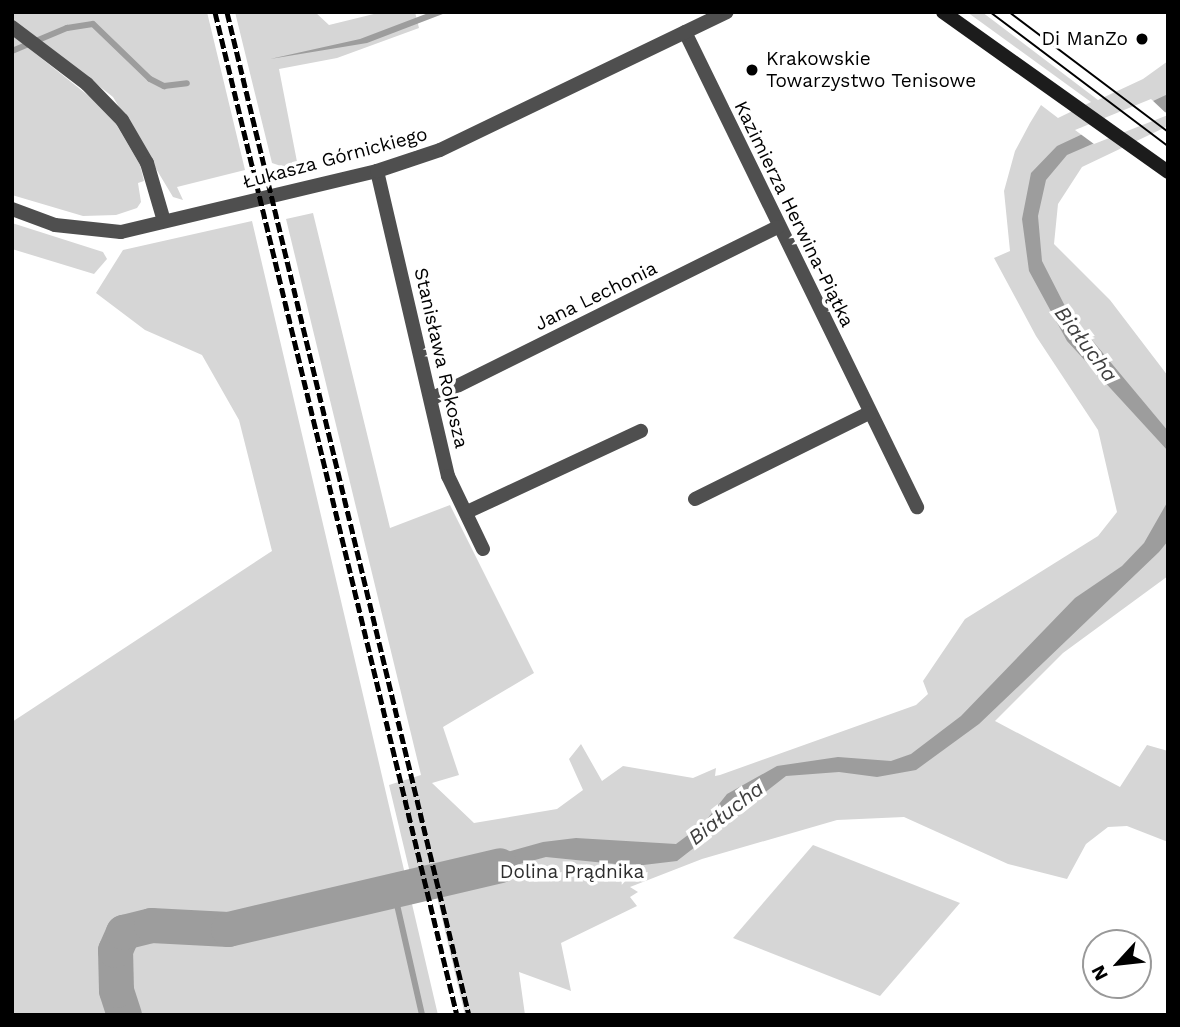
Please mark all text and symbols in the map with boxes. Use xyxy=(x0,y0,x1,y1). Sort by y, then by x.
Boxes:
place label: Di ManZo xyxy=(1041,28,1128,50)
marker: Di ManZo xyxy=(1134,31,1150,47)
place label: Krakowskie Towarzystwo Tenisowe xyxy=(766,48,977,92)
marker: Krakowskie Towarzystwo Tenisowe xyxy=(744,62,760,78)
street label: Kazimierza Herwina-Piątka xyxy=(729,97,859,331)
street label: Łukasza Górnickiego xyxy=(240,122,430,194)
street label: Jana Lechonia xyxy=(531,256,661,336)
street label: Stanisława Rokosza xyxy=(409,265,473,451)
water label: Białucha xyxy=(1049,301,1123,387)
water label: Białucha xyxy=(683,776,769,850)
park label: Dolina Prądnika xyxy=(500,861,644,883)
north arrow xyxy=(1082,929,1152,999)
text: N xyxy=(1086,961,1113,984)

